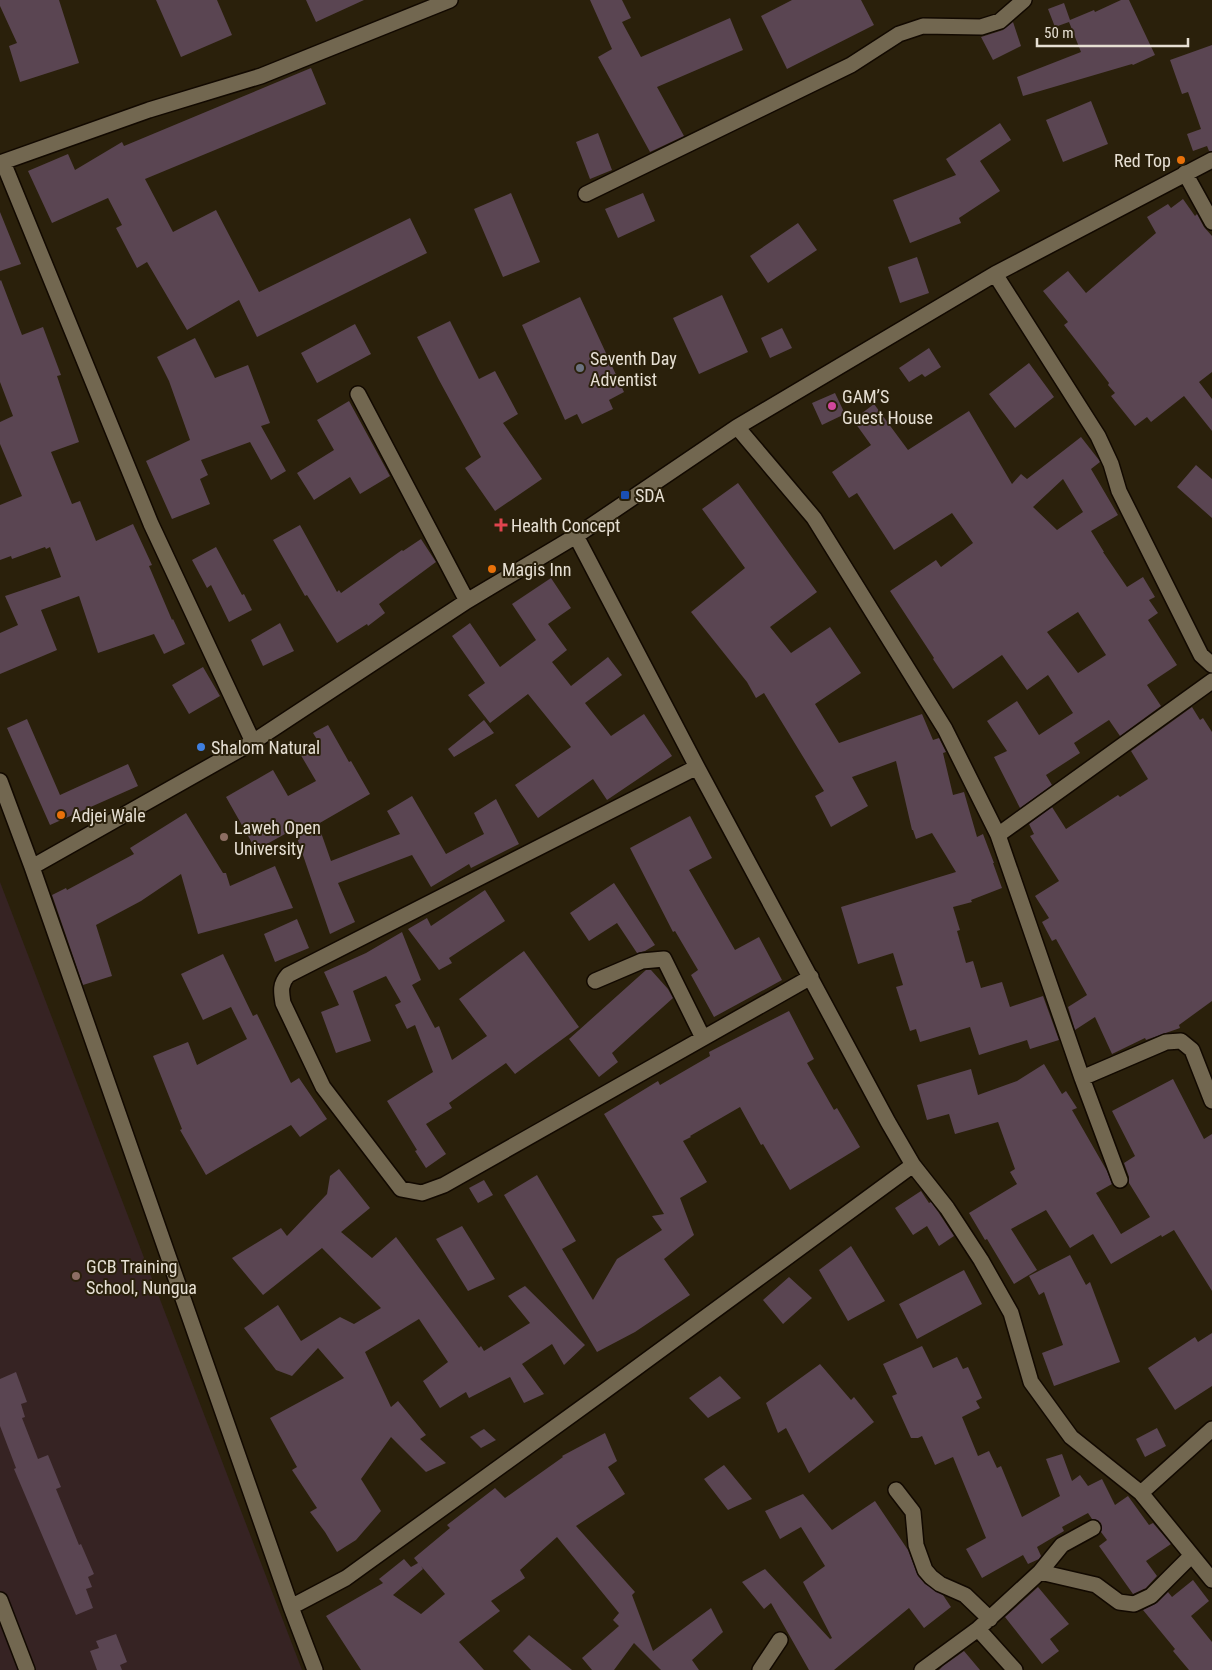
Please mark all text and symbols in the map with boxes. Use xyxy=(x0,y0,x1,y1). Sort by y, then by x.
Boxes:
scale bar xyxy=(1037,15,1188,47)
text: 50 m xyxy=(1044,24,1074,42)
place label: Red Top xyxy=(1114,150,1171,171)
marker: Red Top xyxy=(1175,154,1187,166)
place label: Seventh Day Adventist xyxy=(590,348,677,390)
marker: Seventh Day Adventist xyxy=(574,362,586,374)
place label: GAM’S Guest House xyxy=(842,386,933,428)
marker: GAM’S Guest House xyxy=(826,400,838,412)
place label: SDA xyxy=(635,485,665,506)
marker: SDA xyxy=(619,489,631,501)
place label: Health Concept xyxy=(511,515,620,536)
marker: Health Concept xyxy=(495,519,507,531)
place label: Magis Inn xyxy=(502,559,572,580)
marker: Magis Inn xyxy=(486,563,498,575)
place label: Shalom Natural xyxy=(211,737,320,758)
marker: Shalom Natural xyxy=(195,741,207,753)
place label: Adjei Wale xyxy=(71,805,146,826)
marker: Adjei Wale xyxy=(55,809,67,821)
place label: Laweh Open University xyxy=(234,817,321,859)
marker: Laweh Open University xyxy=(218,831,230,843)
place label: GCB Training School, Nungua xyxy=(86,1256,197,1298)
marker: GCB Training School, Nungua xyxy=(70,1270,82,1282)

